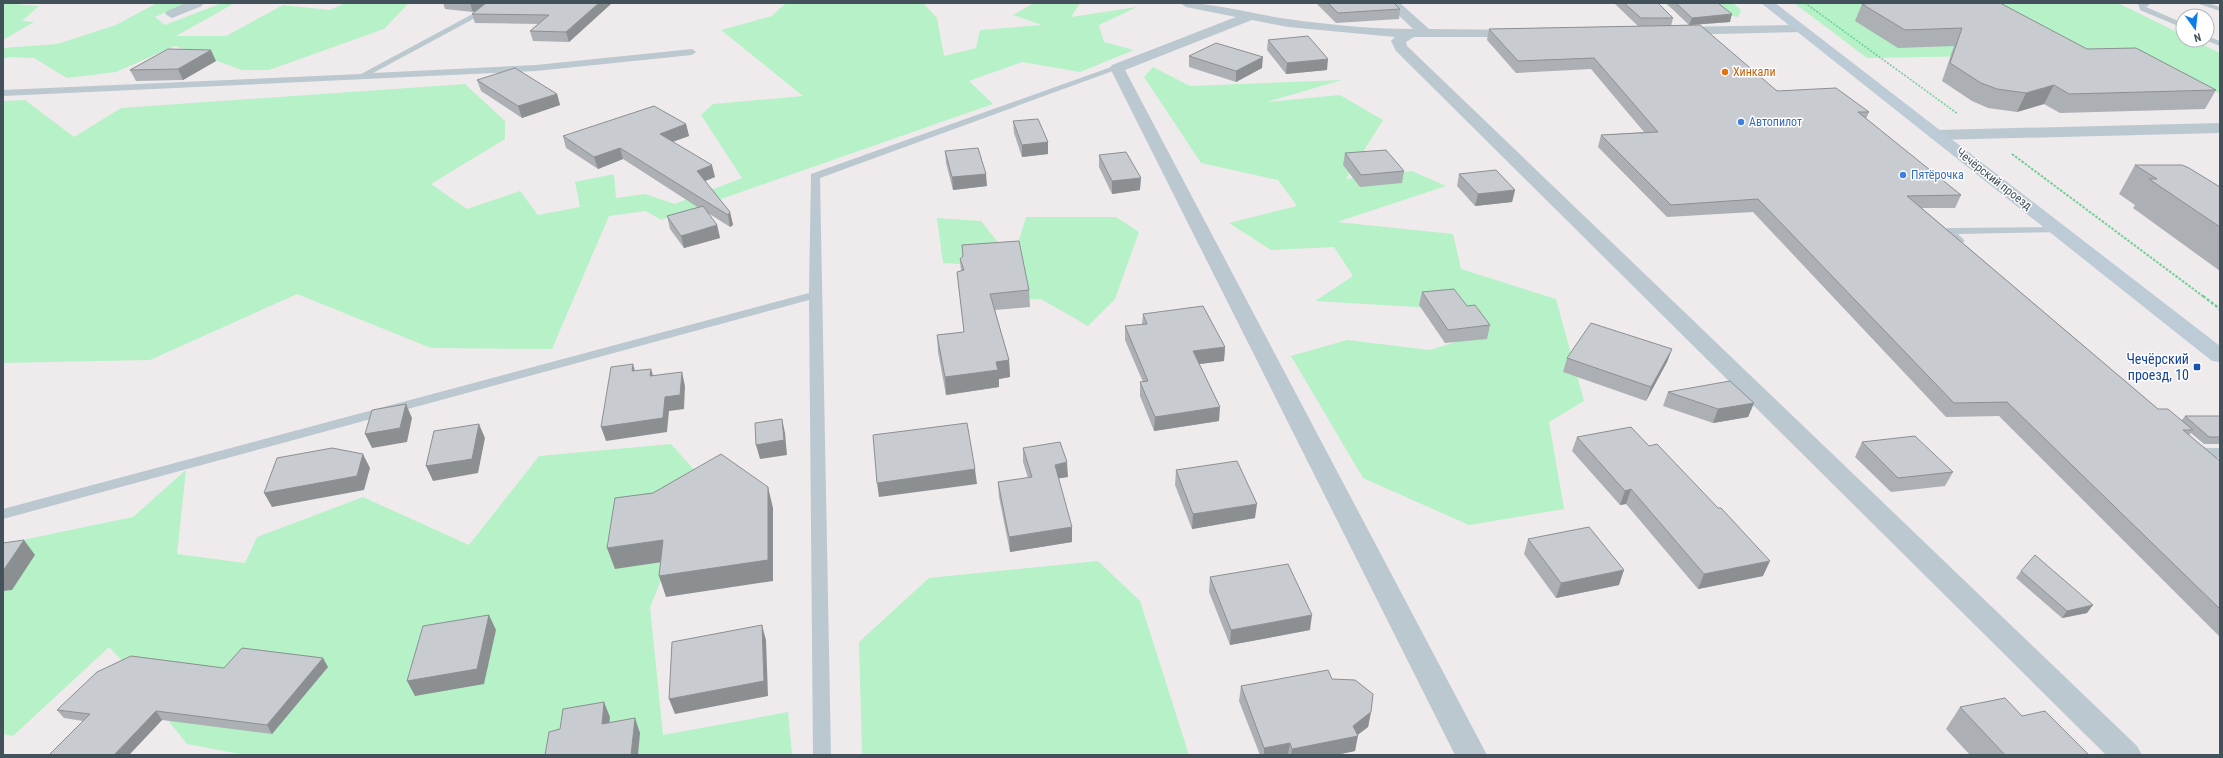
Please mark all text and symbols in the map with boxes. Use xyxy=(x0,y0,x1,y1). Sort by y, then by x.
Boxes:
north arrow xyxy=(2175,8,2215,48)
text: N xyxy=(2192,30,2202,44)
place label: Хинкали xyxy=(1733,65,1776,79)
marker: Хинкали xyxy=(1720,67,1730,77)
place label: Автопилот xyxy=(1749,115,1802,129)
marker: Автопилот xyxy=(1736,117,1746,127)
street label: Чечёрский проезд xyxy=(1953,145,2035,213)
place label: Пятёрочка xyxy=(1911,168,1964,182)
marker: Пятёрочка xyxy=(1898,170,1908,180)
place label: Чечёрский проезд, 10 xyxy=(2126,351,2189,383)
marker: Чечёрский проезд, 10 xyxy=(2192,362,2202,372)

